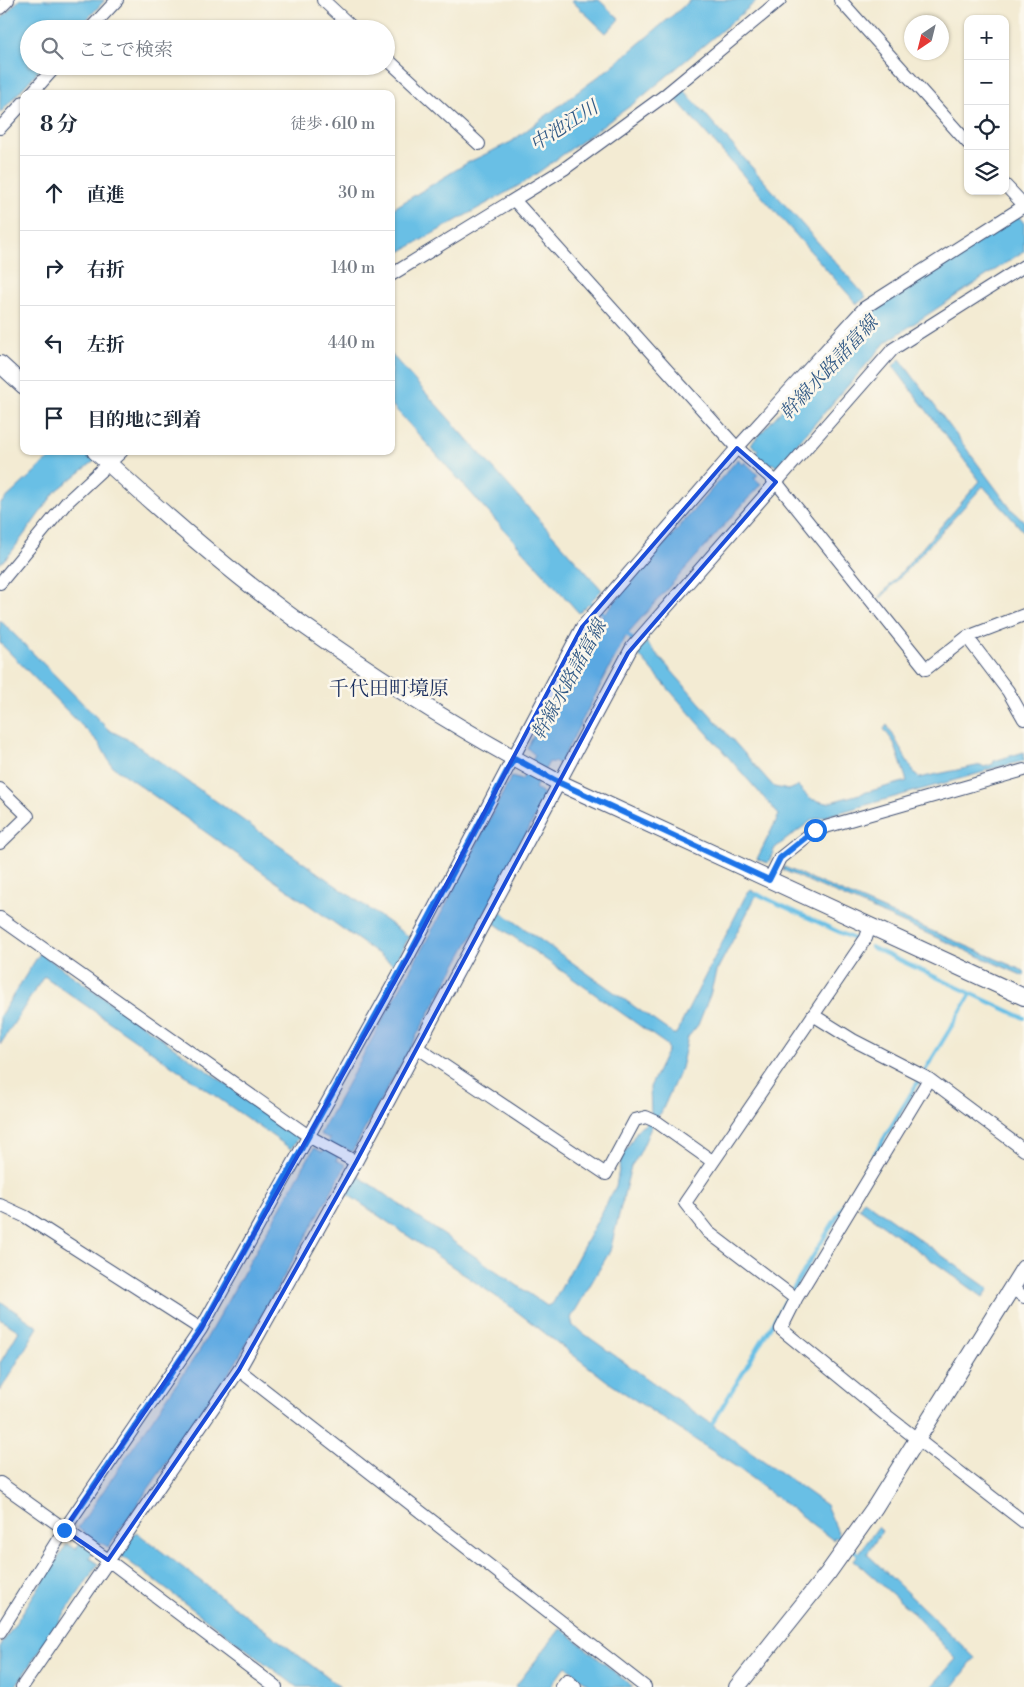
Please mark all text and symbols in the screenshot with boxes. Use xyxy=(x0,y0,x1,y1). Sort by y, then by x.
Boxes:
north arrow xyxy=(904,15,949,60)
map controls xyxy=(964,15,1009,195)
button: + xyxy=(964,15,1009,60)
search box xyxy=(20,20,395,75)
icon: search xyxy=(38,34,66,62)
text: ここで検索 xyxy=(78,38,173,62)
button: − xyxy=(964,60,1009,105)
water label: 中池江川 xyxy=(525,95,604,156)
button: locate xyxy=(964,105,1009,150)
text: 8 分 xyxy=(40,112,78,138)
text: 徒歩 · 610 m xyxy=(290,114,375,134)
button: layers xyxy=(964,150,1009,195)
icon: ahead xyxy=(40,179,68,207)
text: 直進 xyxy=(87,183,125,207)
text: 30 m xyxy=(338,183,375,203)
icon: right xyxy=(40,254,68,282)
text: 右折 xyxy=(87,258,125,282)
text: 140 m xyxy=(331,258,375,278)
water label: 幹線水路諸富線 xyxy=(775,310,884,425)
icon: left xyxy=(40,329,68,357)
text: 左折 xyxy=(87,333,125,357)
text: 440 m xyxy=(328,333,375,353)
icon: arrive xyxy=(40,404,68,432)
text: 目的地に到着 xyxy=(87,408,201,432)
water label: 幹線水路諸富線 xyxy=(526,614,613,744)
district label: 千代田町境原 xyxy=(329,677,449,702)
route start xyxy=(804,819,827,842)
route end xyxy=(53,1519,76,1542)

